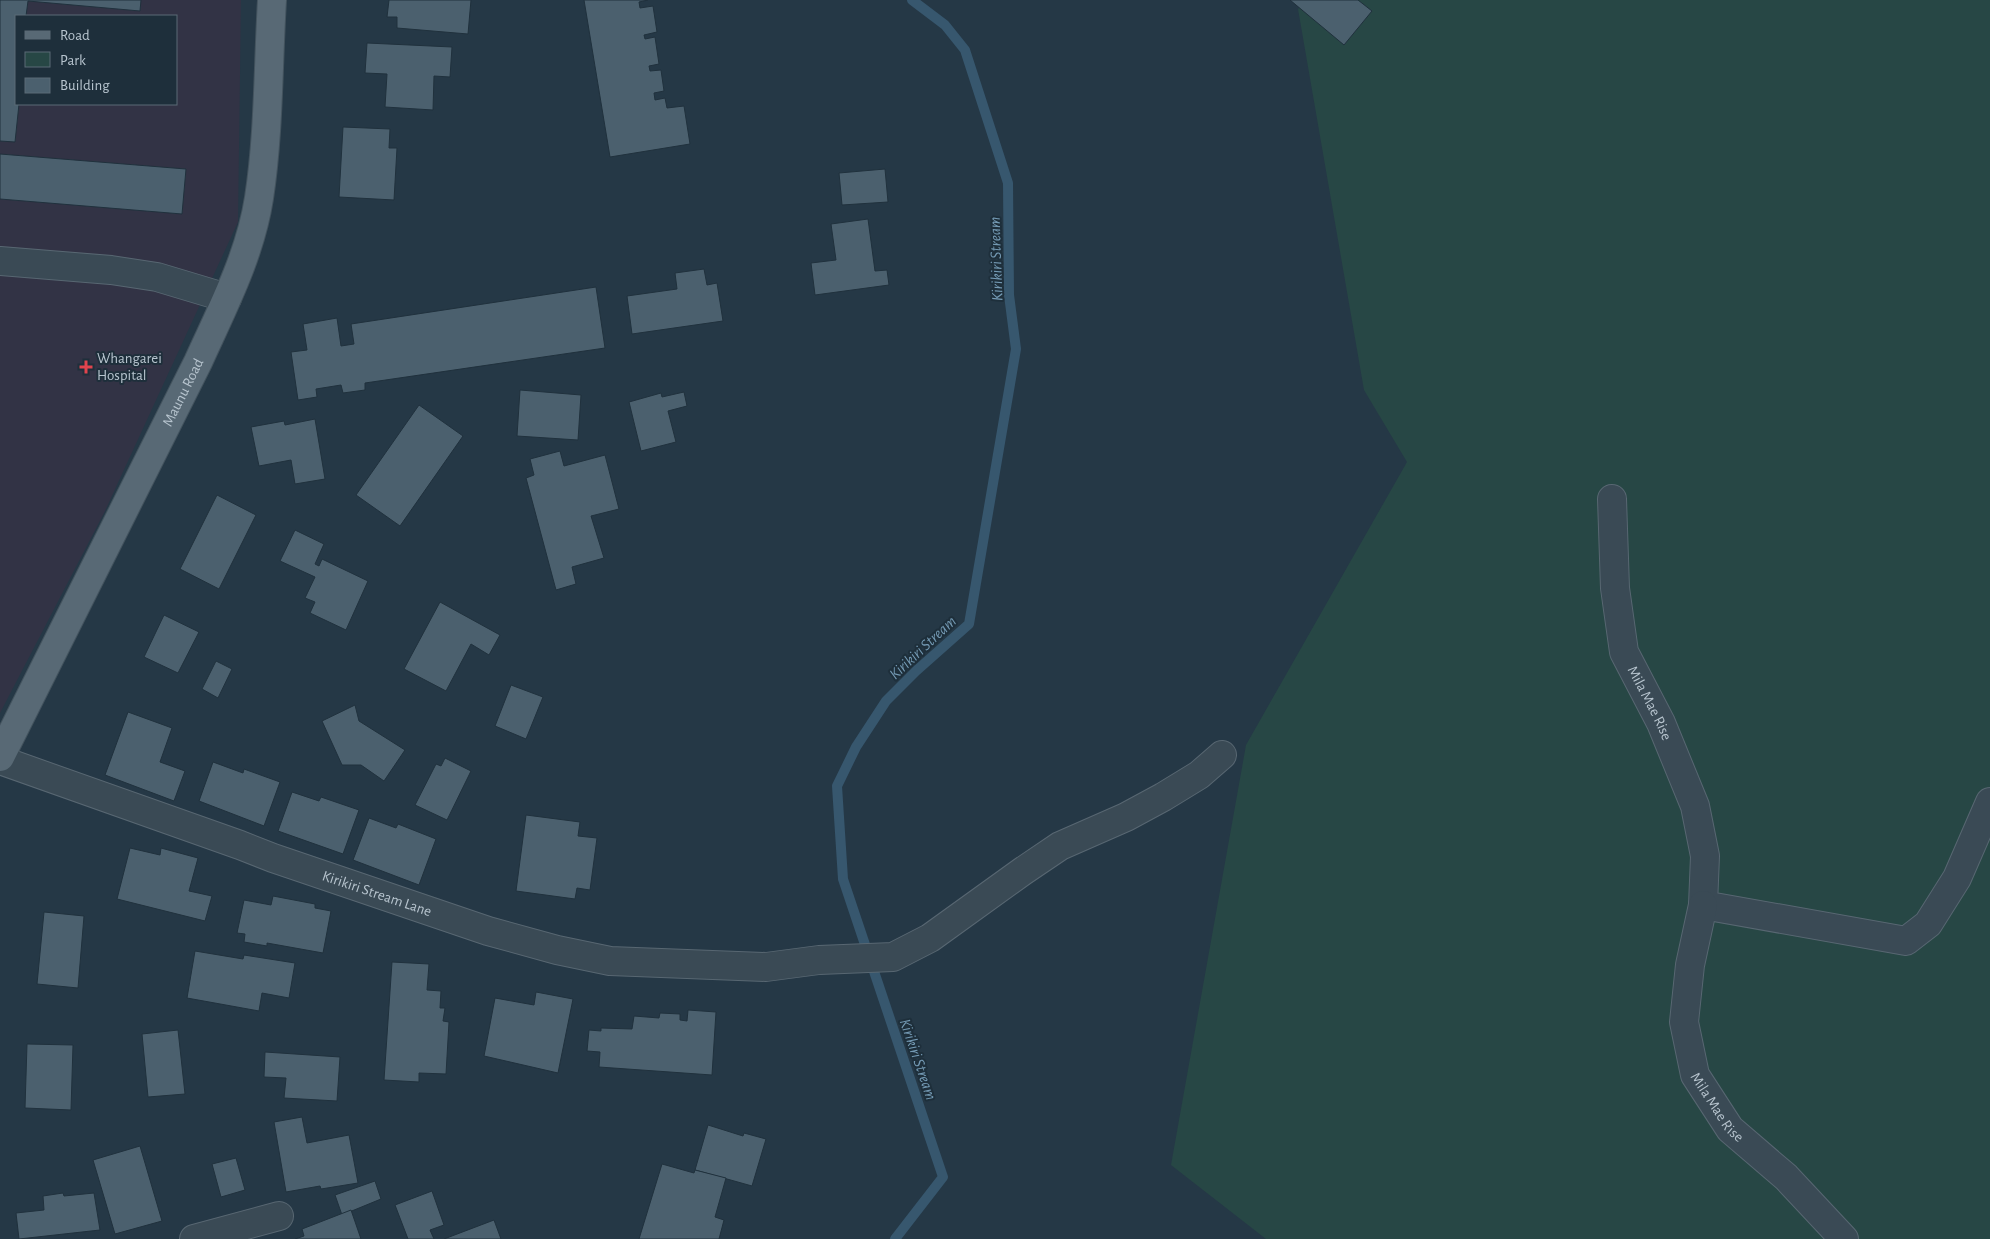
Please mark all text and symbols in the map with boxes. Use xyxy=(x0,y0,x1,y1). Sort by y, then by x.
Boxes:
legend xyxy=(15,15,178,105)
text: Road xyxy=(60,28,90,43)
text: Park xyxy=(60,53,86,68)
text: Building xyxy=(60,78,110,93)
water label: Kirikiri Stream xyxy=(987,216,1005,302)
place label: Whangarei Hospital xyxy=(97,351,162,383)
street label: Maunu Road xyxy=(160,356,207,429)
marker: Whangarei Hospital xyxy=(79,360,93,374)
water label: Kirikiri Stream xyxy=(886,613,959,682)
street label: Mila Mae Rise xyxy=(1625,664,1674,743)
street label: Kirikiri Stream Lane xyxy=(320,868,434,919)
water label: Kirikiri Stream xyxy=(897,1017,939,1102)
street label: Mila Mae Rise xyxy=(1688,1070,1746,1145)

